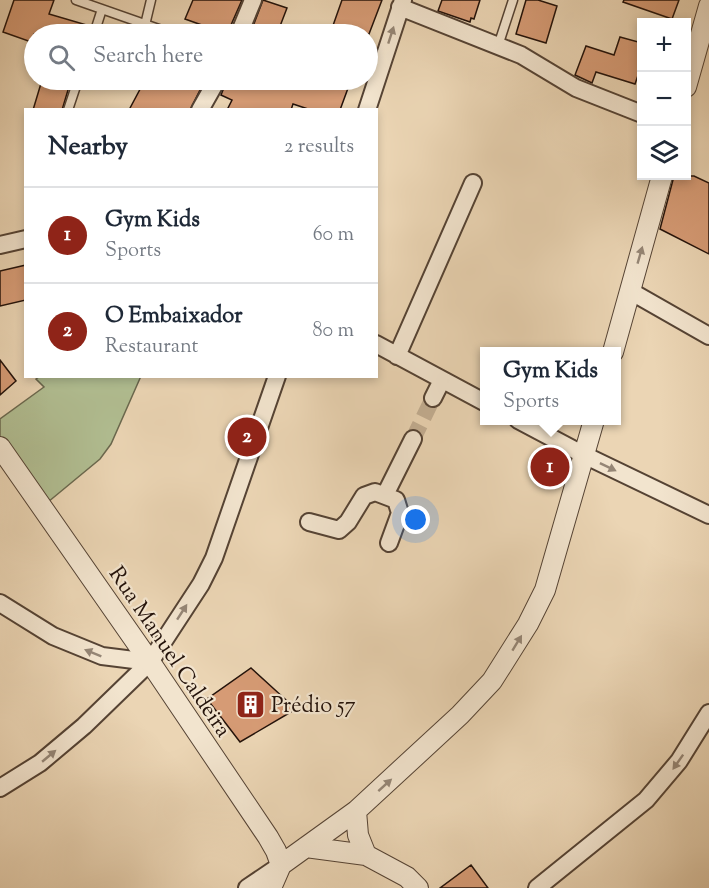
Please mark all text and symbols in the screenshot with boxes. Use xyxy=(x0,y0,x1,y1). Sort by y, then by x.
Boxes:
map controls xyxy=(637,18,691,180)
button: + xyxy=(637,18,691,72)
search box xyxy=(24,24,378,90)
one-way arrow xyxy=(387,26,396,44)
icon: search xyxy=(45,41,78,74)
text: Search here xyxy=(93,41,203,73)
button: − xyxy=(637,72,691,126)
button: layers xyxy=(637,126,691,180)
text: Nearby xyxy=(48,129,128,166)
text: 2 results xyxy=(284,133,354,162)
text: Gym Kids xyxy=(105,205,200,237)
text: 1 xyxy=(64,221,71,250)
text: 60 m xyxy=(313,221,354,250)
text: Sports xyxy=(105,237,161,266)
one-way arrow xyxy=(636,246,645,264)
text: O Embaixador xyxy=(105,301,243,333)
text: 2 xyxy=(63,317,72,346)
text: 80 m xyxy=(313,317,354,346)
text: Restaurant xyxy=(105,333,198,362)
popup xyxy=(480,347,621,425)
text: Gym Kids xyxy=(503,356,598,388)
text: Sports xyxy=(503,388,559,417)
pin: 2 xyxy=(228,414,266,460)
pin: 1 xyxy=(530,444,570,490)
one-way arrow xyxy=(599,462,616,471)
your location xyxy=(401,505,430,534)
street label: Rua Manuel Caldeira xyxy=(99,561,238,744)
one-way arrow xyxy=(176,605,188,621)
one-way arrow xyxy=(512,634,522,651)
one-way arrow xyxy=(84,648,102,657)
building icon: Prédio 57 xyxy=(234,688,266,720)
place label: Prédio 57 xyxy=(271,691,355,723)
one-way arrow xyxy=(41,750,56,763)
one-way arrow xyxy=(672,754,684,770)
one-way arrow xyxy=(377,779,392,792)

